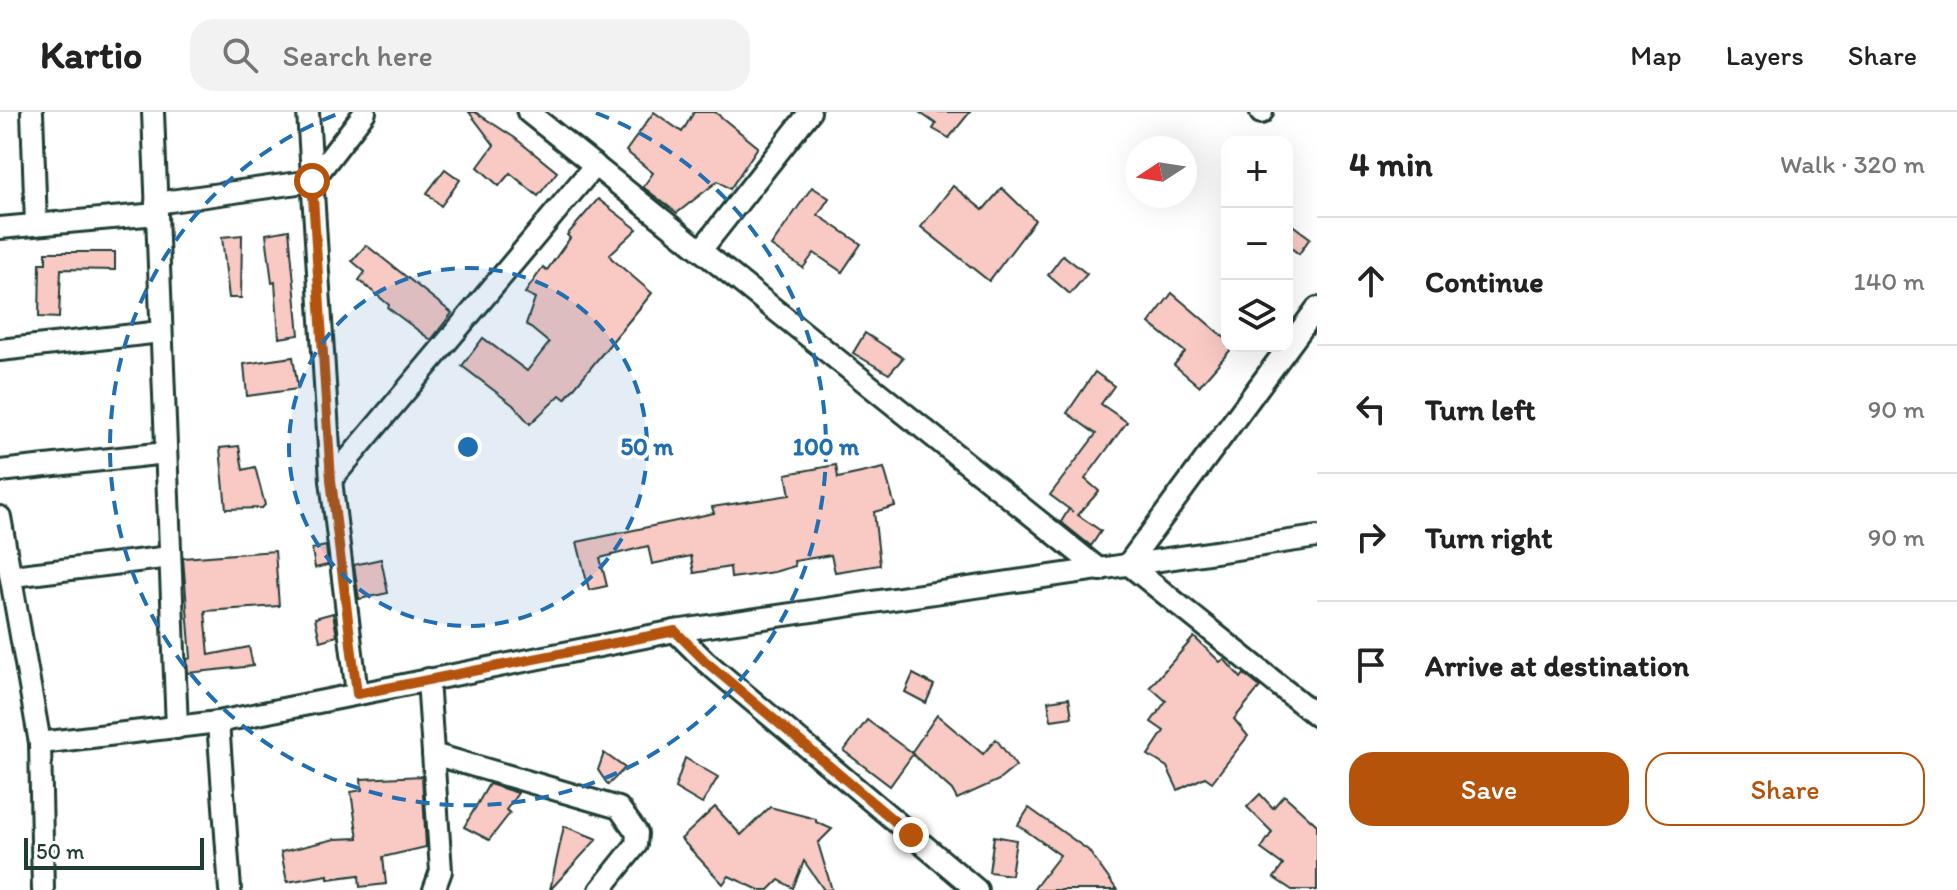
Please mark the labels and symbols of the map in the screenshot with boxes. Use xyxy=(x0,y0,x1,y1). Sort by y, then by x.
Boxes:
north arrow xyxy=(1125,136,1197,208)
route start xyxy=(294,163,330,199)
text: 50 m xyxy=(621,432,674,461)
text: 100 m xyxy=(793,432,860,461)
centre of rings xyxy=(454,433,482,461)
route end xyxy=(893,817,929,853)
scale bar xyxy=(24,834,204,870)

